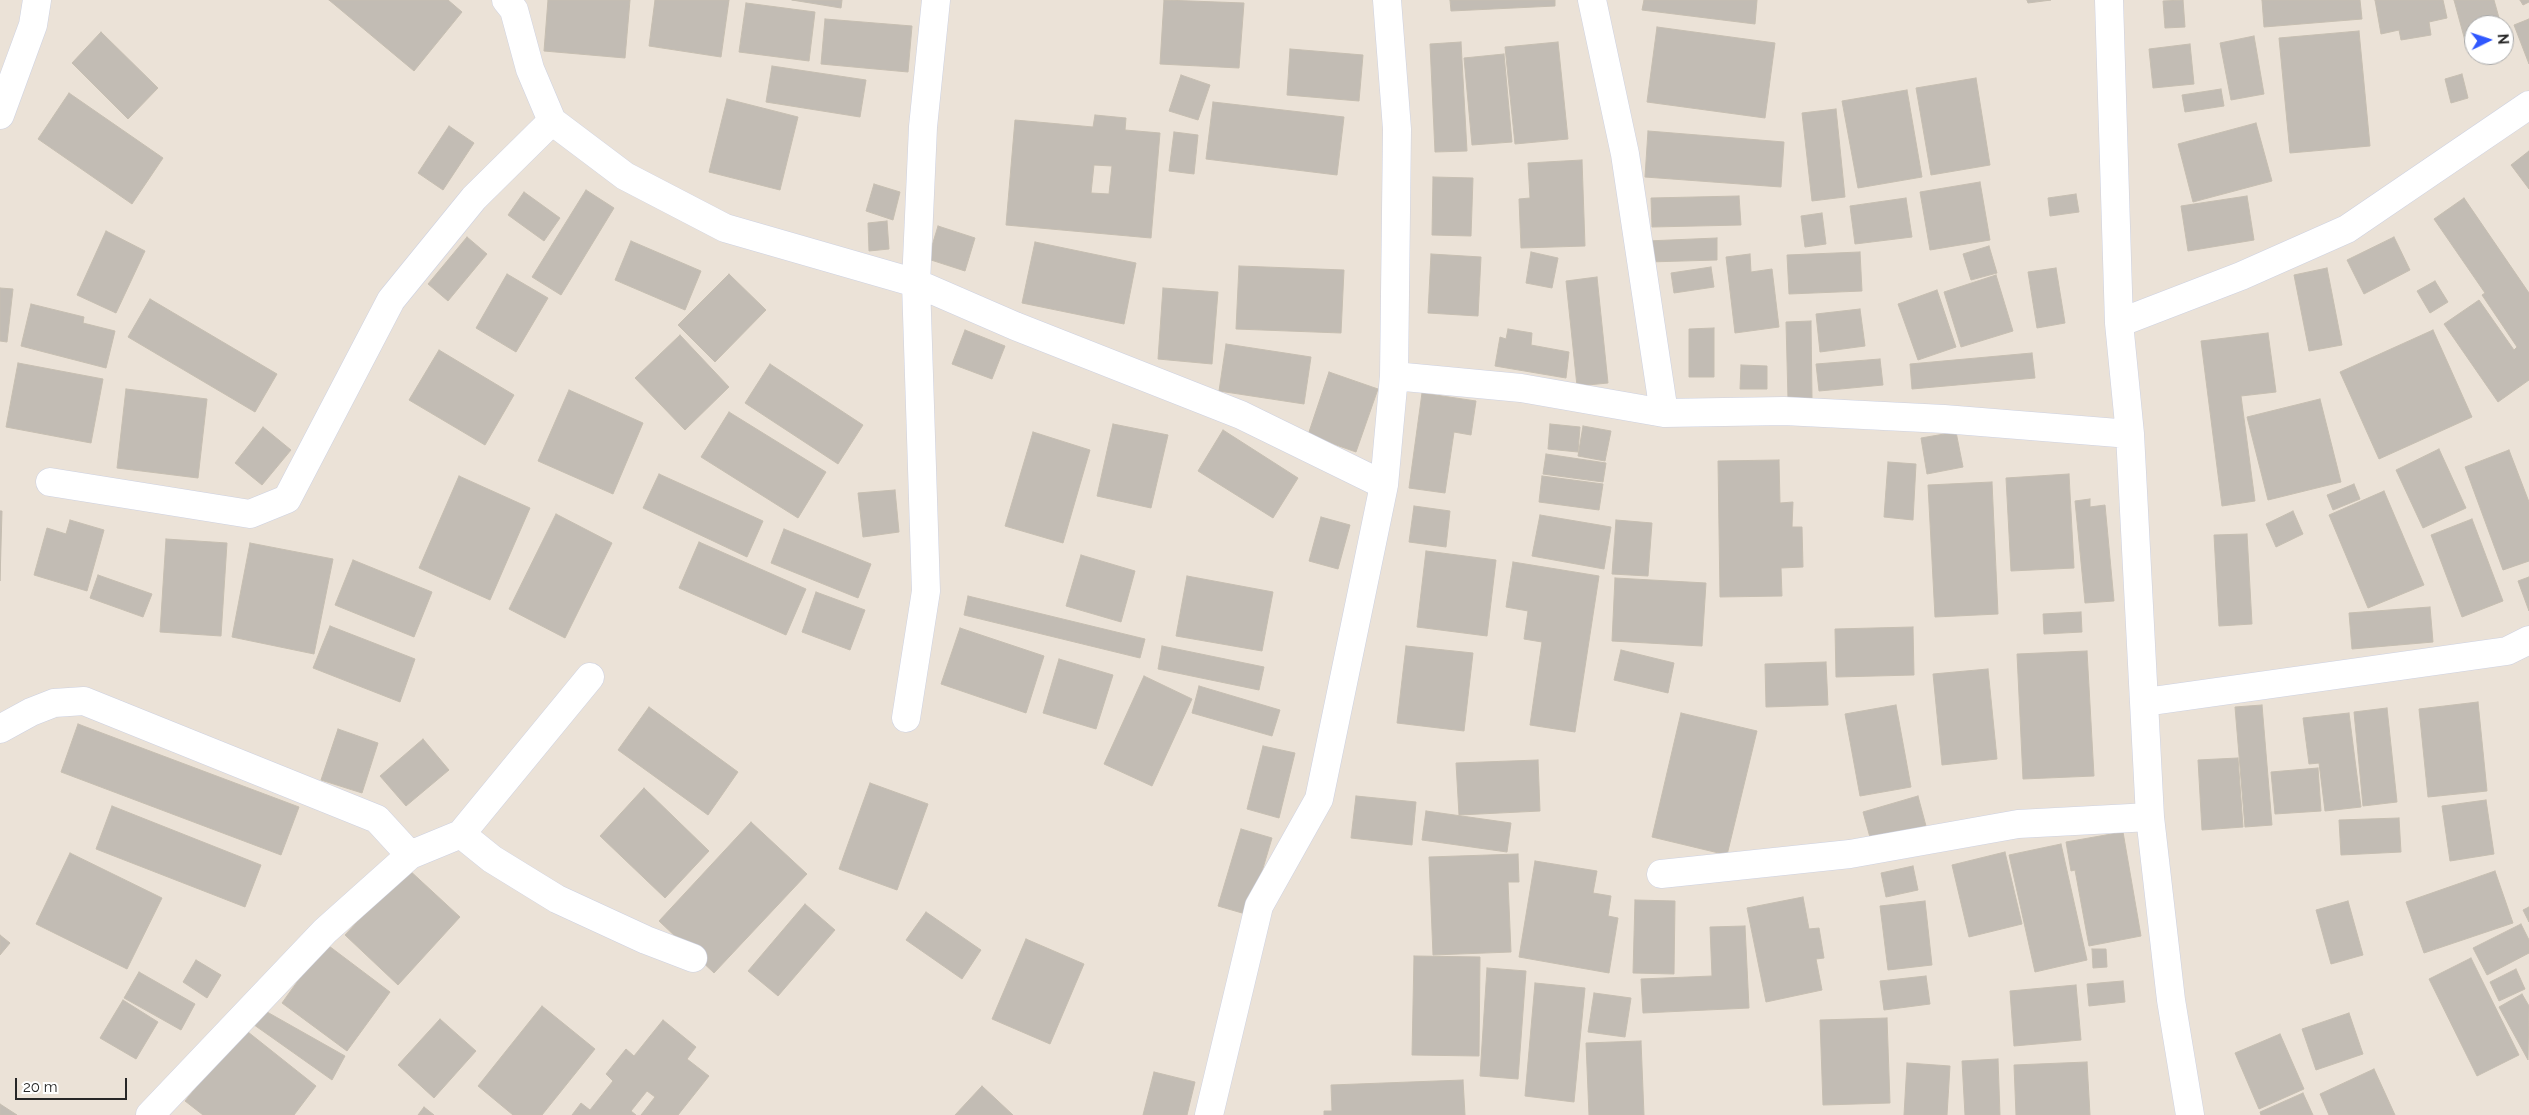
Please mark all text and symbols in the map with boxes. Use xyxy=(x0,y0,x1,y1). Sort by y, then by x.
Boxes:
north arrow xyxy=(2464,15,2514,65)
text: N xyxy=(2495,33,2511,45)
scale bar xyxy=(18,1068,130,1100)
text: 20 m xyxy=(23,1078,58,1096)

